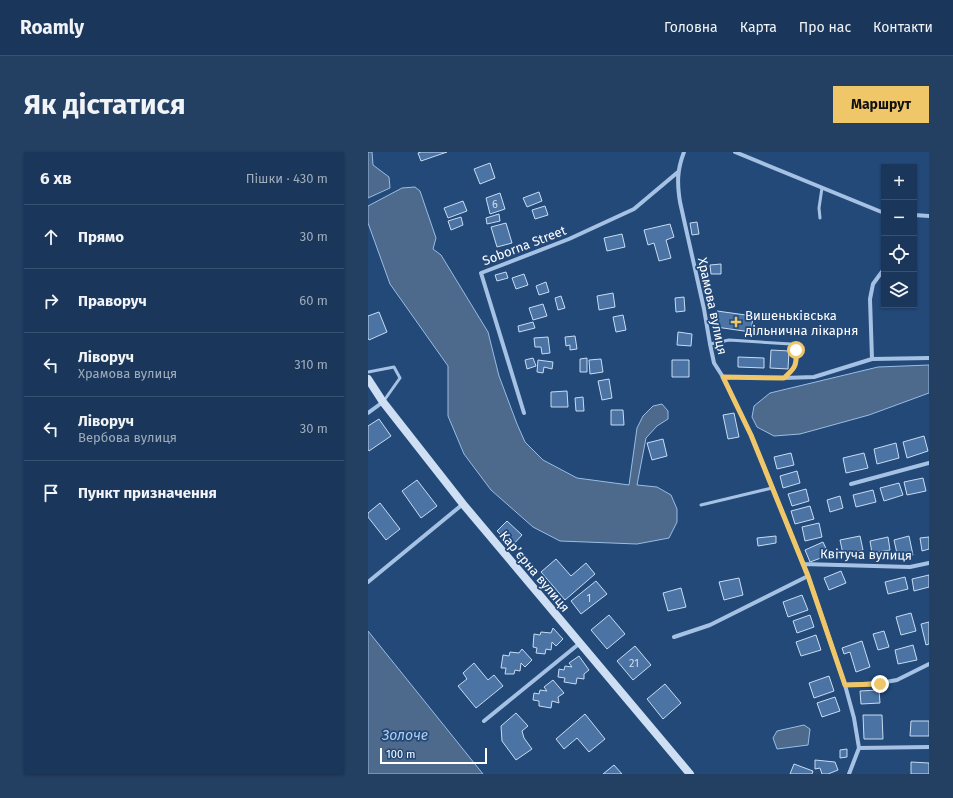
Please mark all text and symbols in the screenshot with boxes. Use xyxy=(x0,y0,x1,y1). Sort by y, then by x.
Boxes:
text: Roamly xyxy=(20,16,84,39)
text: Головна xyxy=(664,19,718,36)
text: Карта xyxy=(740,19,777,36)
text: Про нас xyxy=(799,19,851,36)
text: Контакти xyxy=(873,19,933,36)
button: Маршрут xyxy=(833,86,929,123)
text: Як дістатися xyxy=(24,88,186,121)
map controls xyxy=(881,164,917,308)
button: + xyxy=(881,164,917,200)
text: 6 хв xyxy=(40,168,72,189)
text: Пішки · 430 m xyxy=(246,171,328,186)
house number: 6 xyxy=(492,198,498,211)
button: − xyxy=(881,200,917,236)
street label: Soborna Street xyxy=(480,223,568,268)
icon: ahead xyxy=(40,226,62,248)
text: Прямо xyxy=(78,228,124,246)
text: 30 m xyxy=(300,229,328,244)
button: locate xyxy=(881,236,917,272)
street label: Храмова вулиця xyxy=(695,256,730,356)
button: layers xyxy=(881,272,917,308)
icon: right xyxy=(40,290,62,312)
text: Праворуч xyxy=(78,292,147,310)
text: 60 m xyxy=(299,293,328,308)
place label: Вишеньківська дільнична лікарня xyxy=(745,308,858,338)
marker: Вишеньківська дільнична лікарня xyxy=(730,316,742,328)
route start xyxy=(787,341,805,359)
text: Ліворуч xyxy=(78,348,134,366)
icon: left xyxy=(40,354,62,376)
text: 310 m xyxy=(294,357,328,372)
text: Храмова вулиця xyxy=(78,366,177,381)
text: Ліворуч xyxy=(78,412,134,430)
icon: left xyxy=(40,418,62,440)
text: 30 m xyxy=(300,421,328,436)
text: Вербова вулиця xyxy=(78,430,177,445)
icon: arrive xyxy=(40,482,62,504)
text: Пункт призначення xyxy=(78,484,217,502)
street label: Карʼєрна вулиця xyxy=(496,528,573,615)
street label: Квітуча вулиця xyxy=(820,546,912,563)
house number: 1 xyxy=(587,592,591,605)
house number: 21 xyxy=(629,657,639,670)
route end xyxy=(871,675,889,693)
water label: Золоче xyxy=(381,727,428,744)
scale bar xyxy=(380,746,487,765)
text: 100 m xyxy=(386,748,415,761)

